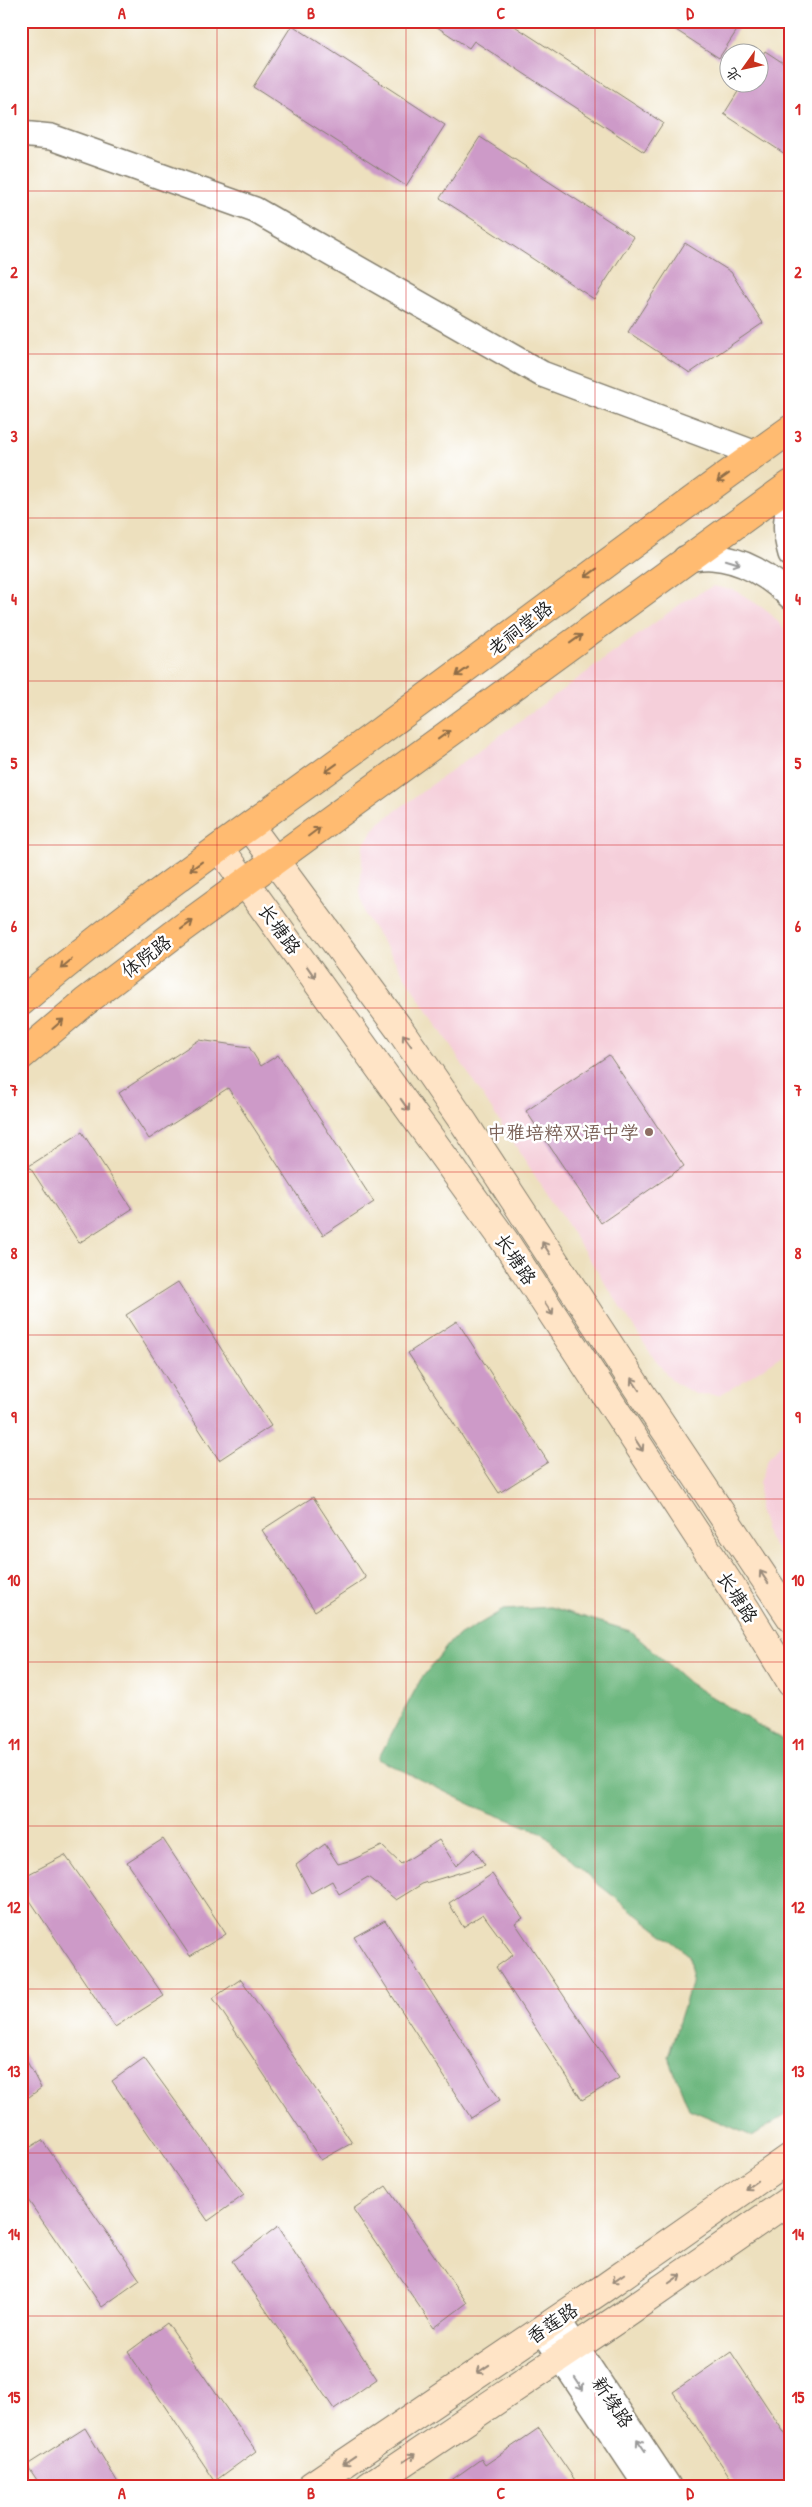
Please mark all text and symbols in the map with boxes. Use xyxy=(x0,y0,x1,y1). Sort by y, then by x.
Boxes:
text: A xyxy=(118,2,126,24)
text: B xyxy=(307,2,315,24)
text: C xyxy=(497,2,506,24)
text: D xyxy=(686,2,694,24)
north arrow xyxy=(720,42,770,92)
text: 北 xyxy=(721,64,744,86)
text: 1 xyxy=(11,98,17,120)
text: 1 xyxy=(795,98,801,120)
text: 2 xyxy=(10,261,18,283)
text: 2 xyxy=(794,261,802,283)
text: 3 xyxy=(10,425,18,447)
text: 3 xyxy=(794,425,802,447)
one-way arrow xyxy=(717,472,730,483)
one-way arrow xyxy=(725,557,741,567)
one-way arrow xyxy=(584,568,598,578)
text: 4 xyxy=(11,588,17,610)
text: 4 xyxy=(795,588,801,610)
street label: 老祠堂路 xyxy=(482,594,558,662)
one-way arrow xyxy=(569,634,583,644)
one-way arrow xyxy=(456,666,469,677)
one-way arrow xyxy=(437,730,451,740)
text: 5 xyxy=(11,752,18,774)
text: 5 xyxy=(795,752,802,774)
one-way arrow xyxy=(324,763,338,773)
one-way arrow xyxy=(307,827,321,837)
one-way arrow xyxy=(189,861,203,871)
street label: 长塘路 xyxy=(253,898,307,960)
text: 6 xyxy=(11,915,18,937)
text: 6 xyxy=(795,915,802,937)
one-way arrow xyxy=(180,920,194,930)
street label: 体院路 xyxy=(115,928,177,984)
one-way arrow xyxy=(60,958,73,969)
one-way arrow xyxy=(306,965,316,979)
one-way arrow xyxy=(52,1019,65,1030)
one-way arrow xyxy=(402,1033,412,1047)
text: 7 xyxy=(9,1079,18,1101)
text: 7 xyxy=(793,1079,802,1101)
one-way arrow xyxy=(400,1098,410,1112)
place label: 中雅培粹双语中学 xyxy=(487,1119,639,1145)
marker: 中雅培粹双语中学 xyxy=(643,1126,655,1138)
street label: 长塘路 xyxy=(489,1228,543,1290)
one-way arrow xyxy=(541,1241,551,1255)
text: 8 xyxy=(11,1242,18,1264)
text: 8 xyxy=(795,1242,802,1264)
one-way arrow xyxy=(544,1302,555,1316)
one-way arrow xyxy=(629,1377,640,1391)
text: 9 xyxy=(11,1406,17,1428)
text: 9 xyxy=(795,1406,801,1428)
one-way arrow xyxy=(634,1437,644,1451)
street label: 长塘路 xyxy=(712,1566,764,1628)
text: 10 xyxy=(8,1569,20,1591)
text: 10 xyxy=(792,1569,804,1591)
one-way arrow xyxy=(759,1571,769,1585)
text: 11 xyxy=(8,1733,20,1755)
text: 11 xyxy=(792,1733,804,1755)
text: 12 xyxy=(7,1896,21,1918)
text: 12 xyxy=(791,1896,805,1918)
text: 13 xyxy=(8,2060,20,2082)
text: 13 xyxy=(792,2060,804,2082)
one-way arrow xyxy=(744,2180,758,2190)
text: 14 xyxy=(8,2223,20,2245)
text: 14 xyxy=(792,2223,804,2245)
one-way arrow xyxy=(611,2273,625,2283)
one-way arrow xyxy=(667,2274,681,2284)
street label: 香莲路 xyxy=(521,2296,583,2350)
one-way arrow xyxy=(476,2364,490,2374)
street label: 新缘路 xyxy=(586,2371,640,2433)
one-way arrow xyxy=(574,2377,584,2391)
text: 15 xyxy=(8,2386,21,2408)
text: 15 xyxy=(792,2386,805,2408)
one-way arrow xyxy=(636,2438,646,2452)
one-way arrow xyxy=(402,2453,416,2463)
one-way arrow xyxy=(342,2455,356,2465)
text: A xyxy=(118,2482,126,2504)
text: B xyxy=(307,2482,315,2504)
text: C xyxy=(497,2482,506,2504)
text: D xyxy=(686,2482,694,2504)

